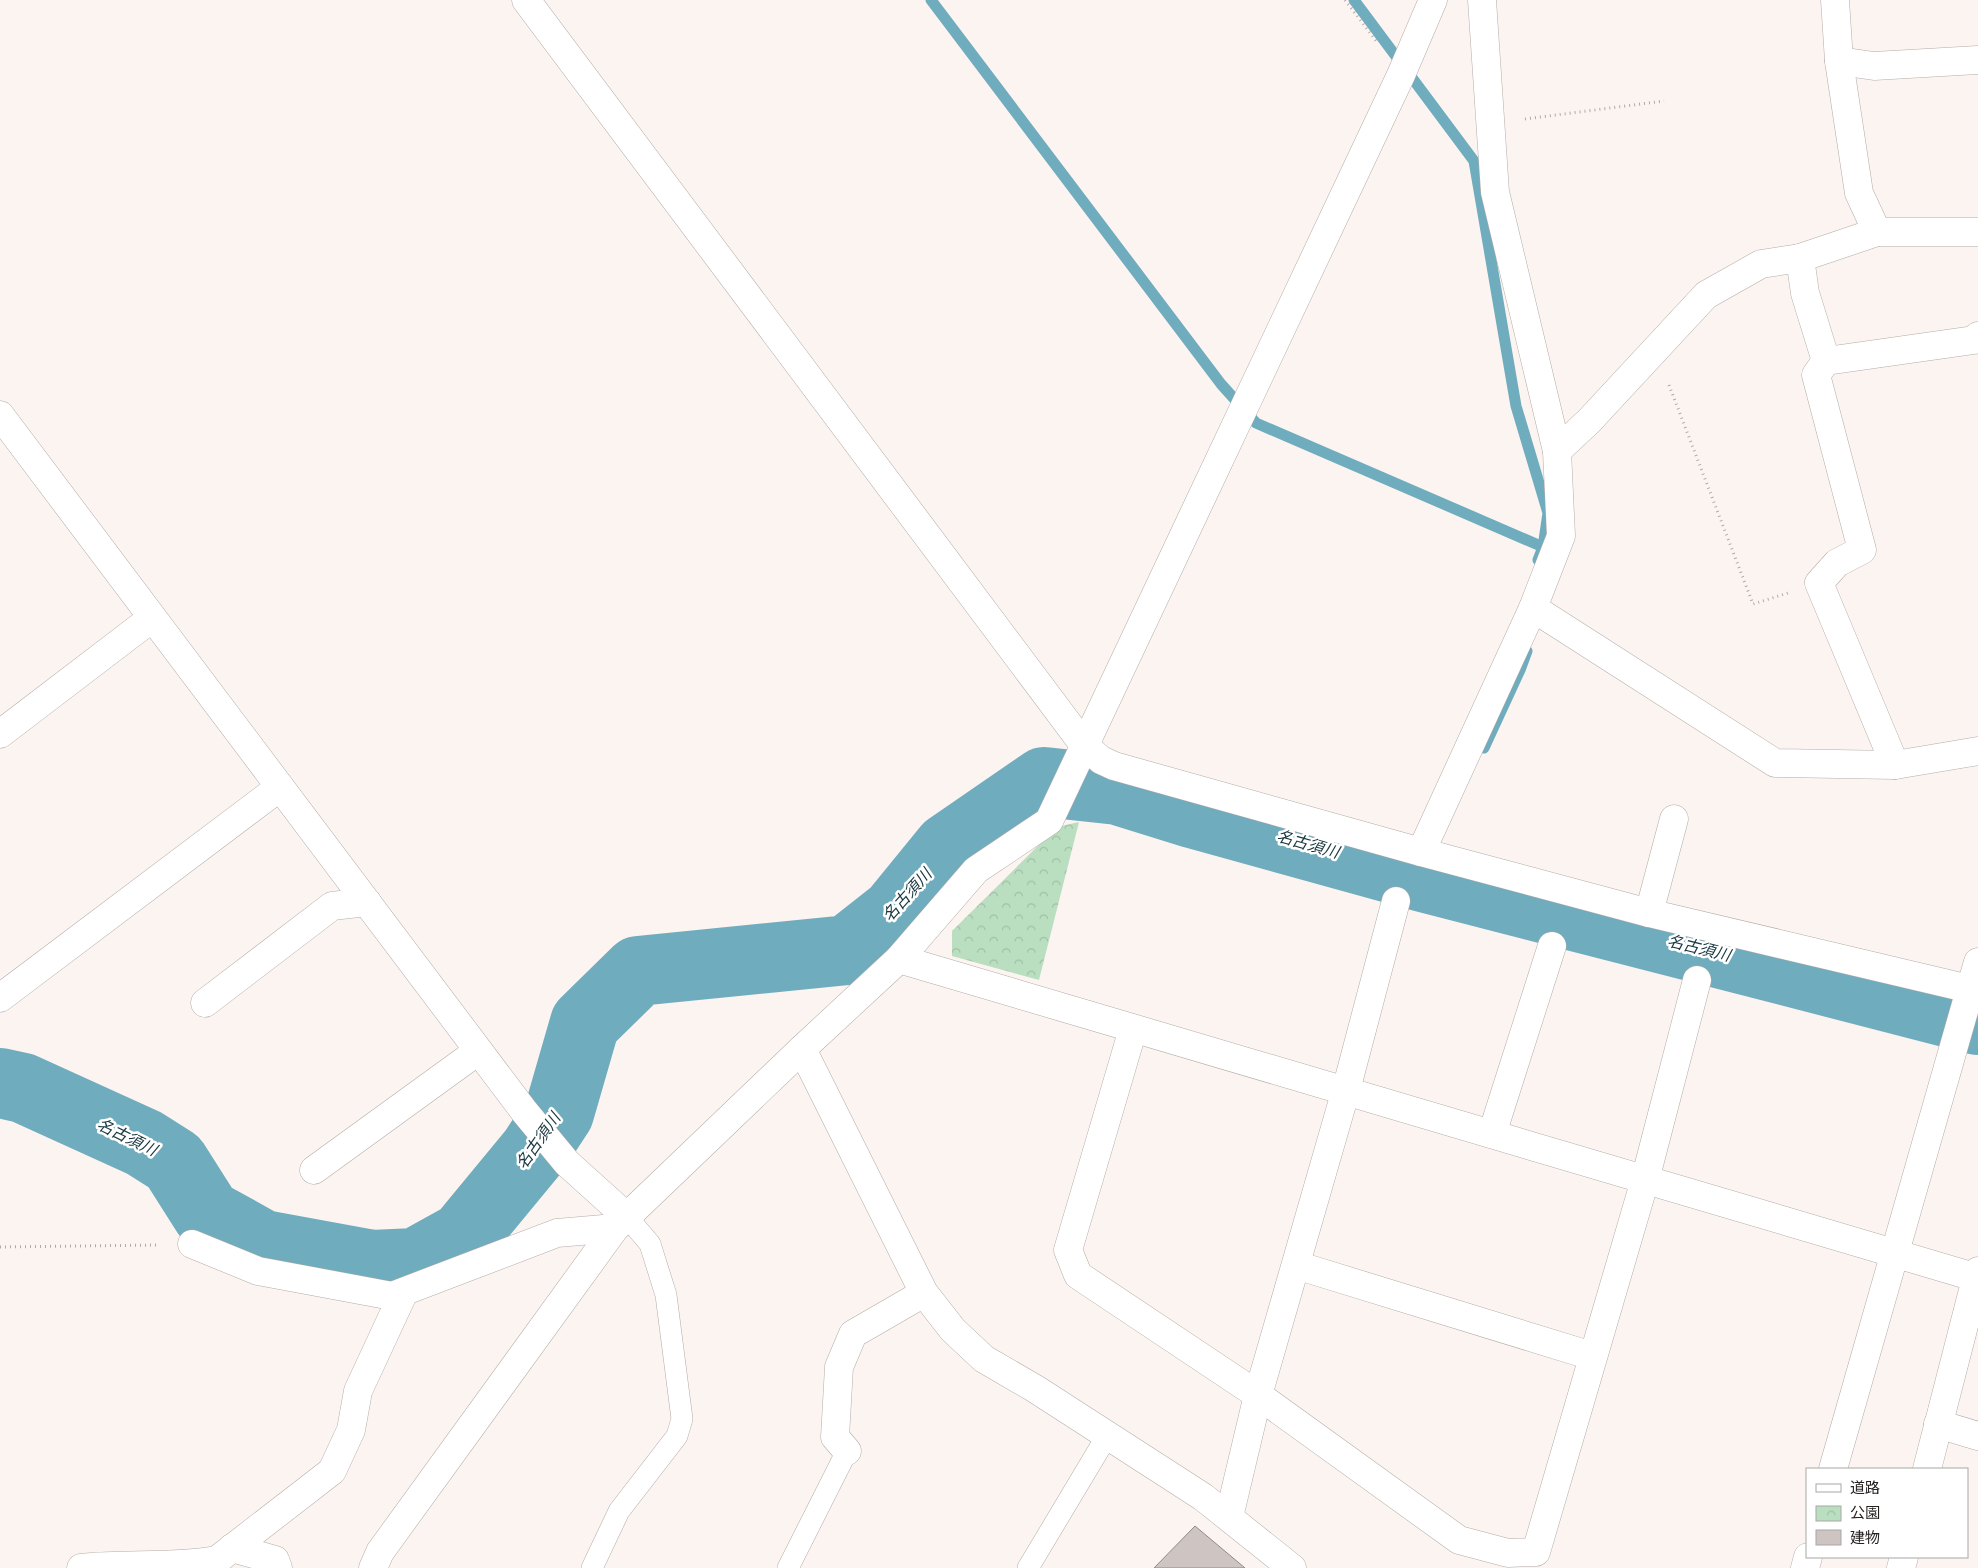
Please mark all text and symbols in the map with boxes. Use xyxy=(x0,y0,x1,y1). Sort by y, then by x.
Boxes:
water label: 名古須川 xyxy=(1275,826,1343,863)
water label: 名古須川 xyxy=(879,863,937,925)
water label: 名古須川 xyxy=(1666,931,1734,965)
water label: 名古須川 xyxy=(512,1108,565,1173)
water label: 名古須川 xyxy=(94,1114,162,1160)
legend xyxy=(1806,1468,1968,1558)
text: 道路 xyxy=(1850,1479,1880,1496)
text: 公園 xyxy=(1850,1504,1880,1521)
text: 建物 xyxy=(1850,1529,1880,1546)

